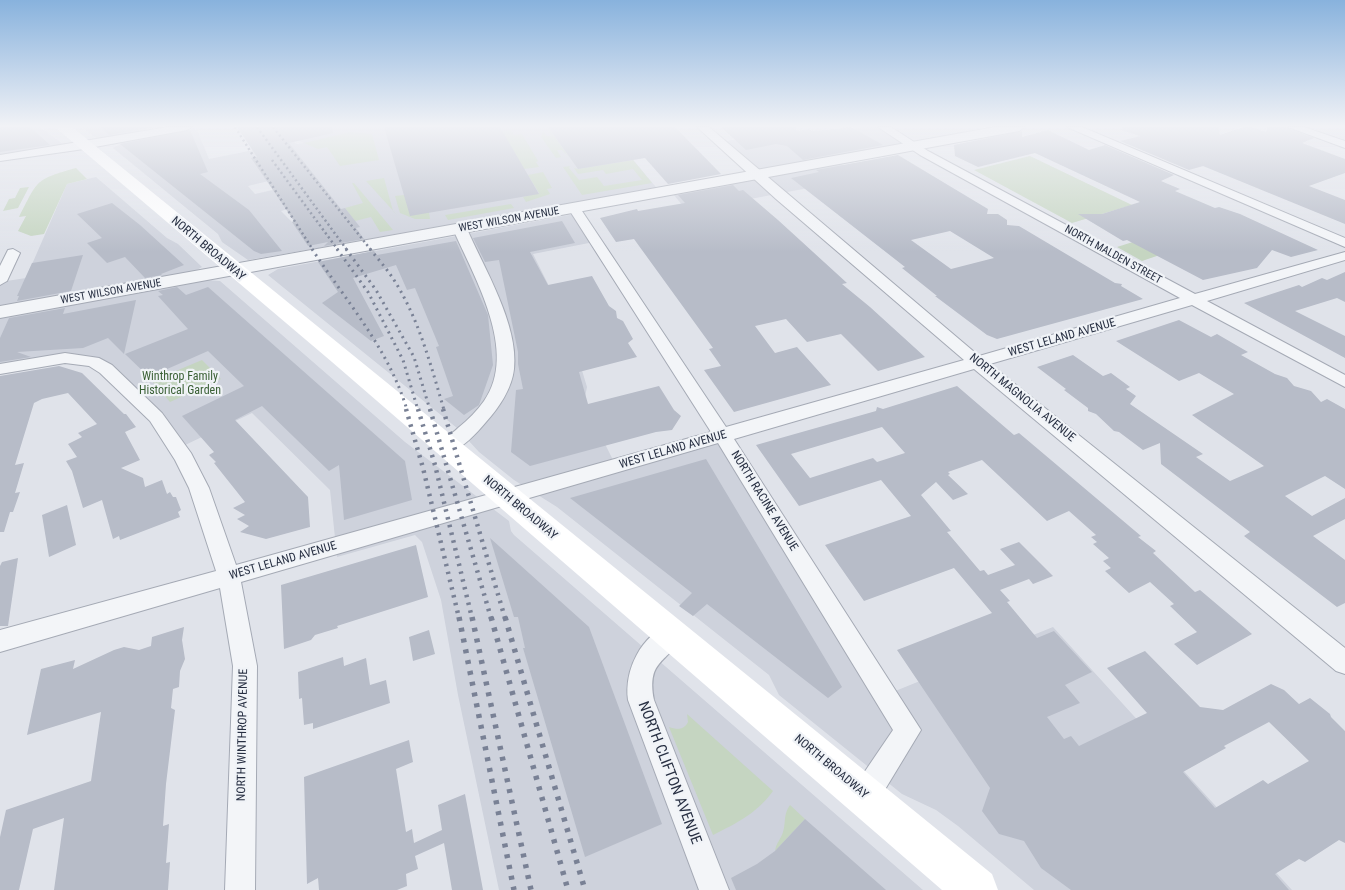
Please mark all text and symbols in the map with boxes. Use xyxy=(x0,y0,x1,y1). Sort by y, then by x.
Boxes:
street label: WEST WILSON AVENUE xyxy=(458,205,560,235)
street label: NORTH BROADWAY xyxy=(168,214,248,284)
street label: NORTH MALDEN STREET xyxy=(1062,223,1164,287)
street label: WEST WILSON AVENUE xyxy=(60,277,162,307)
street label: WEST LELAND AVENUE xyxy=(1007,316,1117,360)
street label: NORTH MAGNOLIA AVENUE xyxy=(966,351,1078,445)
park label: Winthrop Family Historical Garden xyxy=(139,370,221,398)
street label: WEST LELAND AVENUE xyxy=(618,428,728,472)
street label: NORTH RACINE AVENUE xyxy=(727,448,801,554)
street label: NORTH BROADWAY xyxy=(480,473,560,543)
street label: WEST LELAND AVENUE xyxy=(228,539,338,583)
street label: NORTH WINTHROP AVENUE xyxy=(235,669,251,801)
street label: NORTH CLIFTON AVENUE xyxy=(633,699,705,847)
street label: NORTH BROADWAY xyxy=(791,732,871,802)

